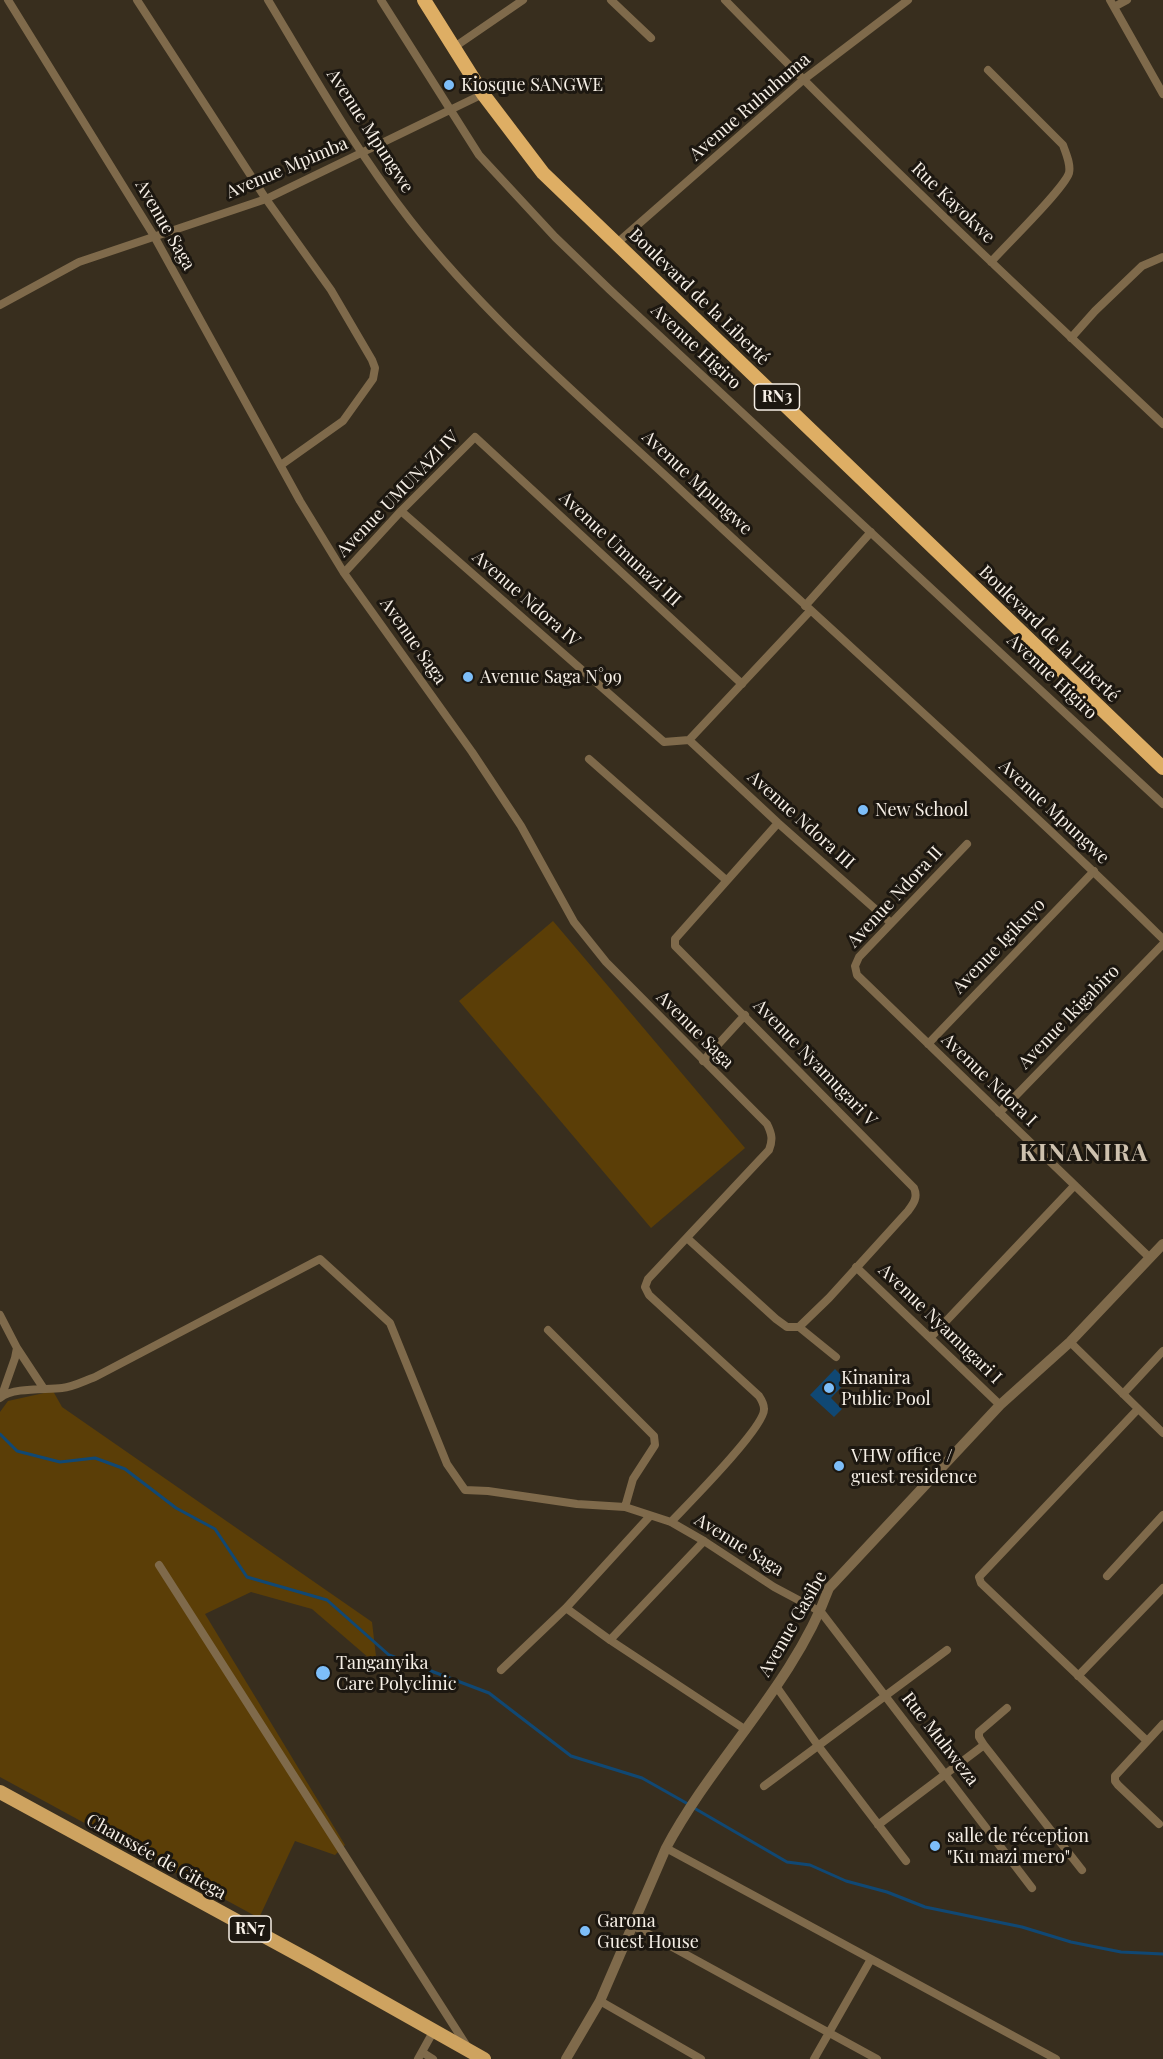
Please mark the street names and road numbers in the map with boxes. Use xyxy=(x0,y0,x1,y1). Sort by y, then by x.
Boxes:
street label: Avenue Ruhuhuma xyxy=(685,49,815,165)
street label: Avenue Mpungwe xyxy=(322,65,418,197)
street label: Avenue Mpimba xyxy=(223,133,351,203)
street label: Rue Kayokwe xyxy=(907,158,999,248)
street label: Avenue Saga xyxy=(130,176,200,274)
street label: Boulevard de la Liberté xyxy=(624,224,774,370)
street label: Avenue Higiro xyxy=(647,300,745,394)
road number: RN3 xyxy=(754,384,800,410)
street label: Avenue Mpungwe xyxy=(637,426,757,540)
street label: Avenue UMUNAZI IV xyxy=(332,427,464,561)
street label: Avenue Umunazi III xyxy=(555,487,685,611)
street label: Avenue Ndora IV xyxy=(468,546,584,652)
street label: Boulevard de la Liberté xyxy=(974,561,1124,707)
street label: Avenue Saga xyxy=(375,593,451,689)
street label: Avenue Higiro xyxy=(1003,630,1101,724)
street label: Avenue Mpungwe xyxy=(994,755,1114,869)
street label: Avenue Ndora III xyxy=(743,766,859,874)
street label: Avenue Ndora II xyxy=(843,842,947,952)
street label: Avenue Igikuyo xyxy=(948,894,1050,998)
street label: Avenue Ikigabiro xyxy=(1014,960,1124,1074)
street label: Avenue Saga xyxy=(652,987,738,1073)
street label: Avenue Nyamugari V xyxy=(749,995,881,1131)
street label: Avenue Ndora I xyxy=(937,1029,1041,1131)
street label: Avenue Nyamugari I xyxy=(874,1260,1006,1388)
street label: Avenue Saga xyxy=(691,1509,787,1581)
street label: Avenue Gasibe xyxy=(754,1568,832,1680)
street label: Rue Muhweza xyxy=(897,1688,983,1790)
street label: Chaussée de Gitega xyxy=(82,1810,230,1904)
road number: RN7 xyxy=(229,1916,271,1942)

